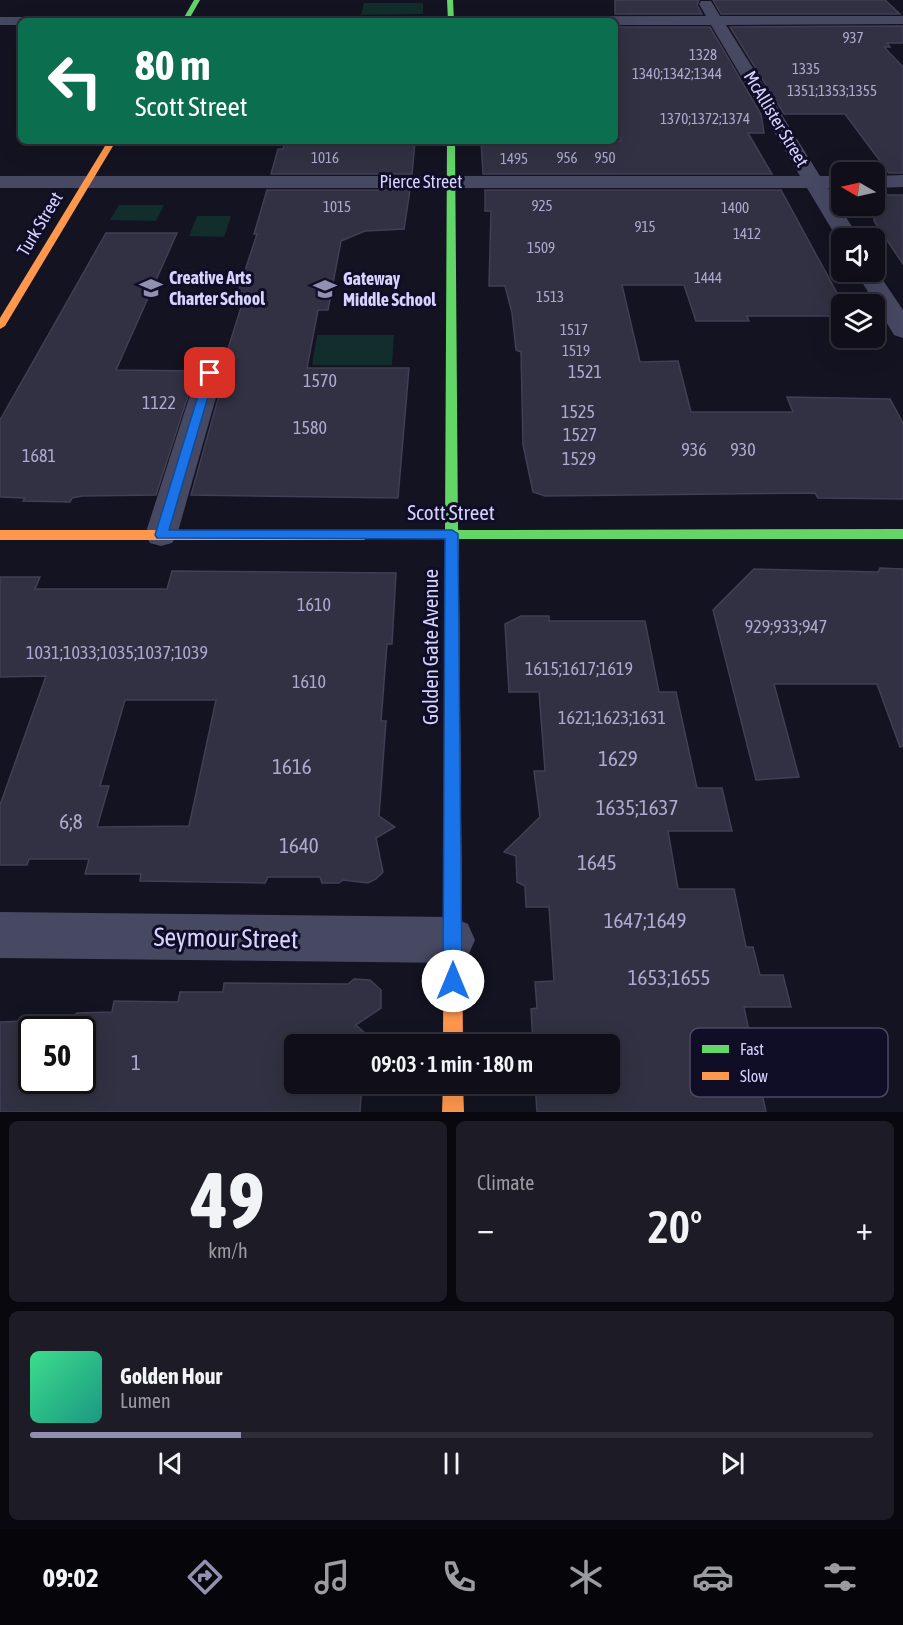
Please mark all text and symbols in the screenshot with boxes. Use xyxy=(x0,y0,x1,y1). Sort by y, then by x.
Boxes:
house number: 937 xyxy=(842,29,864,46)
text: 80 m xyxy=(135,41,210,89)
icon: left xyxy=(36,42,114,120)
house number: 1328 xyxy=(689,46,717,63)
house number: 1335 xyxy=(792,60,820,77)
house number: 1340;1342;1344 xyxy=(632,65,722,82)
street label: McAllister Street xyxy=(740,67,813,170)
house number: 1351;1353;1355 xyxy=(787,82,877,99)
text: Scott Street xyxy=(135,91,248,122)
house number: 1370;1372;1374 xyxy=(660,110,750,127)
house number: 1016 xyxy=(311,149,339,166)
house number: 956 xyxy=(556,149,578,166)
house number: 950 xyxy=(594,149,616,166)
house number: 1495 xyxy=(500,150,528,167)
north arrow xyxy=(831,162,885,216)
map controls xyxy=(831,162,885,348)
street label: Pierce Street xyxy=(380,171,462,192)
street label: Turk Street xyxy=(12,188,67,260)
house number: 925 xyxy=(531,197,553,214)
house number: 1015 xyxy=(323,198,351,215)
house number: 1400 xyxy=(721,199,749,216)
house number: 915 xyxy=(634,218,656,235)
house number: 1412 xyxy=(733,225,761,242)
button: sound xyxy=(831,228,885,282)
house number: 1509 xyxy=(527,239,555,256)
place label: Creative Arts Charter School xyxy=(169,267,265,309)
place label: Gateway Middle School xyxy=(343,268,436,310)
house number: 1444 xyxy=(694,269,722,286)
school or university icon: Creative Arts Charter School xyxy=(138,275,164,301)
school or university icon: Gateway Middle School xyxy=(312,276,338,302)
house number: 1513 xyxy=(536,288,564,305)
button: layers xyxy=(831,294,885,348)
house number: 1517 xyxy=(560,321,588,338)
house number: 1519 xyxy=(562,342,590,359)
pin xyxy=(184,347,235,398)
icon: arrive xyxy=(193,356,226,389)
house number: 1521 xyxy=(568,361,602,382)
house number: 1570 xyxy=(303,370,337,391)
house number: 1122 xyxy=(142,392,176,413)
house number: 1525 xyxy=(561,401,595,422)
house number: 1580 xyxy=(293,417,327,438)
house number: 1527 xyxy=(563,424,597,445)
house number: 936 xyxy=(681,439,707,460)
house number: 930 xyxy=(730,439,756,460)
house number: 1681 xyxy=(22,445,56,466)
house number: 1529 xyxy=(562,448,596,469)
street label: Scott Street xyxy=(407,500,495,524)
street label: Golden Gate Avenue xyxy=(418,569,442,725)
house number: 1610 xyxy=(297,594,331,615)
house number: 929;933;947 xyxy=(745,616,827,637)
house number: 1031;1033;1035;1037;1039 xyxy=(26,642,208,663)
house number: 1615;1617;1619 xyxy=(525,658,633,679)
house number: 1610 xyxy=(292,671,326,692)
house number: 1621;1623;1631 xyxy=(558,707,666,728)
house number: 1629 xyxy=(598,746,638,770)
house number: 1616 xyxy=(272,754,312,778)
house number: 1635;1637 xyxy=(596,795,678,819)
house number: 6;8 xyxy=(59,809,83,833)
house number: 1640 xyxy=(279,833,319,857)
house number: 1645 xyxy=(577,850,617,874)
house number: 1647;1649 xyxy=(604,908,686,932)
street label: Seymour Street xyxy=(153,922,299,954)
position arrow xyxy=(421,949,485,1013)
house number: 1653;1655 xyxy=(628,965,710,989)
speed limit sign: 50 xyxy=(18,1016,96,1094)
legend xyxy=(690,1028,888,1097)
text: Fast xyxy=(740,1040,764,1058)
house number: 1 xyxy=(131,1050,141,1074)
text: 09:03 · 1 min · 180 m xyxy=(371,1051,533,1077)
text: Slow xyxy=(740,1067,768,1085)
text: 49 xyxy=(191,1155,265,1245)
text: Climate xyxy=(477,1171,534,1194)
text: 20° xyxy=(648,1201,702,1253)
text: − xyxy=(477,1209,494,1247)
text: + xyxy=(856,1209,873,1247)
text: km/h xyxy=(208,1239,248,1262)
text: Golden Hour xyxy=(120,1363,222,1389)
text: Lumen xyxy=(120,1389,171,1412)
icon: previous xyxy=(154,1447,187,1480)
icon: pause xyxy=(435,1447,468,1480)
icon: next xyxy=(716,1447,749,1480)
icon: directions xyxy=(184,1556,226,1598)
icon: music xyxy=(311,1556,353,1598)
icon: phone xyxy=(438,1556,480,1598)
icon: climate xyxy=(565,1556,607,1598)
icon: car xyxy=(692,1556,734,1598)
icon: filters xyxy=(819,1556,861,1598)
text: 09:02 xyxy=(42,1562,99,1593)

